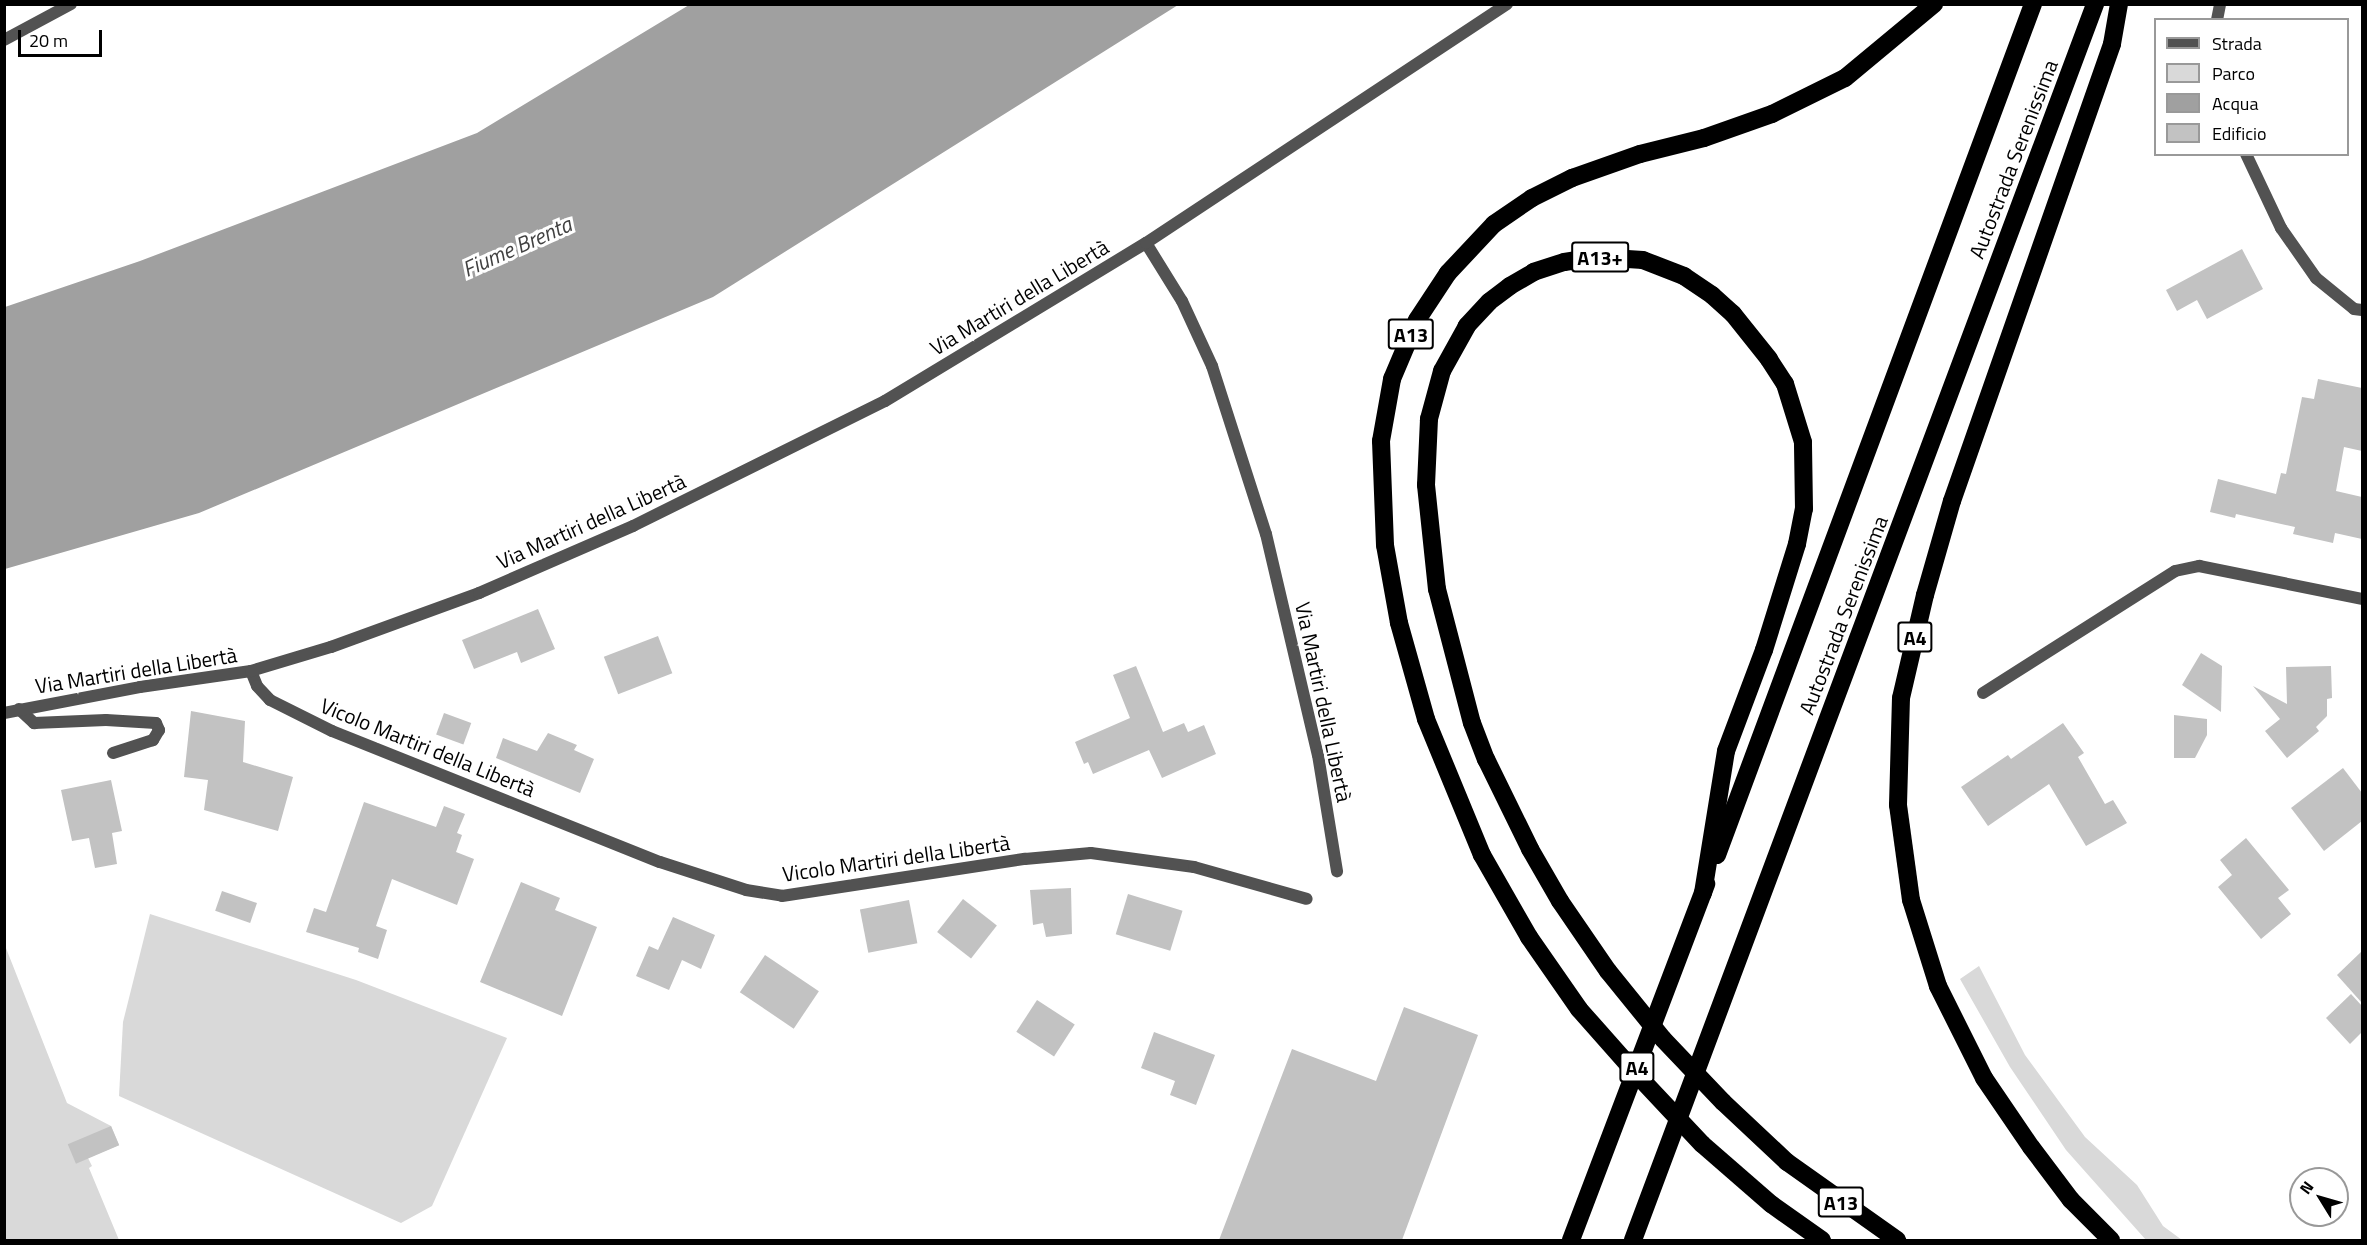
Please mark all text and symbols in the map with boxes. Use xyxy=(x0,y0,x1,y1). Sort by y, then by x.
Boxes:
scale bar xyxy=(21,18,105,56)
legend xyxy=(2154,18,2349,156)
text: 20 m xyxy=(29,27,68,54)
text: Strada xyxy=(2212,30,2262,57)
street label: Autostrada Serenissima xyxy=(1963,56,2063,262)
text: Parco xyxy=(2212,60,2255,87)
text: Acqua xyxy=(2212,90,2258,117)
text: Edificio xyxy=(2212,120,2266,147)
water label: Fiume Brenta xyxy=(458,211,576,283)
street label: Via Martiri della Libertà xyxy=(925,234,1113,360)
road number: A13+ xyxy=(1570,240,1630,274)
road number: A13 xyxy=(1387,317,1435,351)
street label: Via Martiri della Libertà xyxy=(493,468,689,574)
street label: Autostrada Serenissima xyxy=(1793,512,1893,718)
street label: Via Martiri della Libertà xyxy=(1290,600,1358,804)
road number: A4 xyxy=(1897,620,1933,654)
street label: Via Martiri della Libertà xyxy=(33,642,239,698)
street label: Vicolo Martiri della Libertà xyxy=(317,692,539,802)
street label: Vicolo Martiri della Libertà xyxy=(781,830,1011,886)
road number: A4 xyxy=(1619,1050,1655,1084)
north arrow xyxy=(2289,1167,2349,1227)
text: N xyxy=(2293,1176,2319,1199)
road number: A13 xyxy=(1817,1185,1865,1219)

